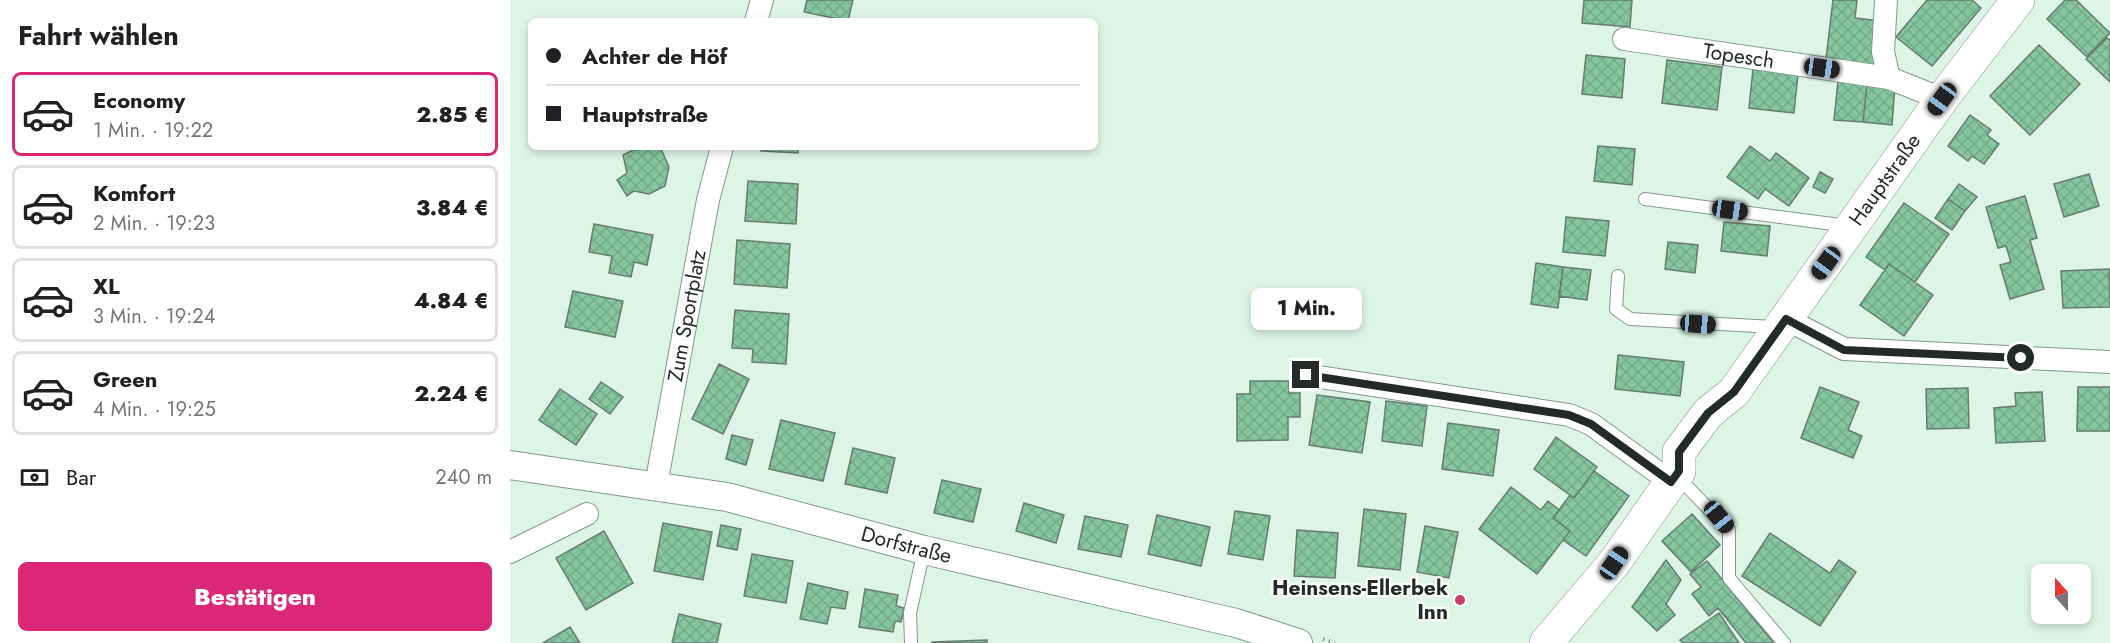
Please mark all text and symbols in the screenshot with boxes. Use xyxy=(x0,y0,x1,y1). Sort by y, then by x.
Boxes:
text: Fahrt wählen xyxy=(18,16,179,55)
street label: Topesch xyxy=(1701,36,1776,76)
text: Achter de Höf xyxy=(582,40,727,72)
car xyxy=(1803,57,1841,79)
car xyxy=(1924,79,1960,119)
text: Economy xyxy=(93,84,185,116)
icon: car xyxy=(21,87,75,141)
text: 2.85 € xyxy=(416,98,489,130)
text: Hauptstraße xyxy=(582,98,708,130)
text: 1 Min. · 19:22 xyxy=(93,116,213,145)
street label: Hauptstraße xyxy=(1842,127,1928,232)
text: Komfort xyxy=(93,177,175,209)
icon: car xyxy=(21,180,75,234)
text: 3.84 € xyxy=(416,191,489,223)
car xyxy=(1711,199,1749,221)
text: 2 Min. · 19:23 xyxy=(93,209,215,238)
car xyxy=(1808,243,1844,283)
street label: Zum Sportplatz xyxy=(660,247,714,384)
text: XL xyxy=(93,270,120,302)
icon: car xyxy=(21,273,75,327)
text: 4.84 € xyxy=(414,284,489,316)
callout: 1 Min. xyxy=(1250,288,1362,330)
text: 1 Min. xyxy=(1277,294,1336,323)
text: 3 Min. · 19:24 xyxy=(93,302,215,331)
car xyxy=(1679,314,1717,334)
route start xyxy=(2007,344,2034,371)
route end xyxy=(1292,361,1319,388)
text: Green xyxy=(93,363,157,395)
icon: car xyxy=(21,366,75,420)
text: 2.24 € xyxy=(414,377,489,409)
text: 4 Min. · 19:25 xyxy=(93,395,216,424)
icon: cash xyxy=(18,461,51,494)
text: Bar xyxy=(66,461,96,493)
text: 240 m xyxy=(435,463,492,492)
car xyxy=(1701,497,1737,537)
street label: Dorfstraße xyxy=(858,519,955,571)
car xyxy=(1596,543,1632,583)
button: Bestätigen xyxy=(18,562,492,631)
north arrow xyxy=(2031,564,2091,624)
map controls xyxy=(2031,564,2091,624)
place label: Heinsens-Ellerbek Inn xyxy=(1272,573,1448,627)
marker: Heinsens-Ellerbek Inn xyxy=(1453,593,1467,607)

